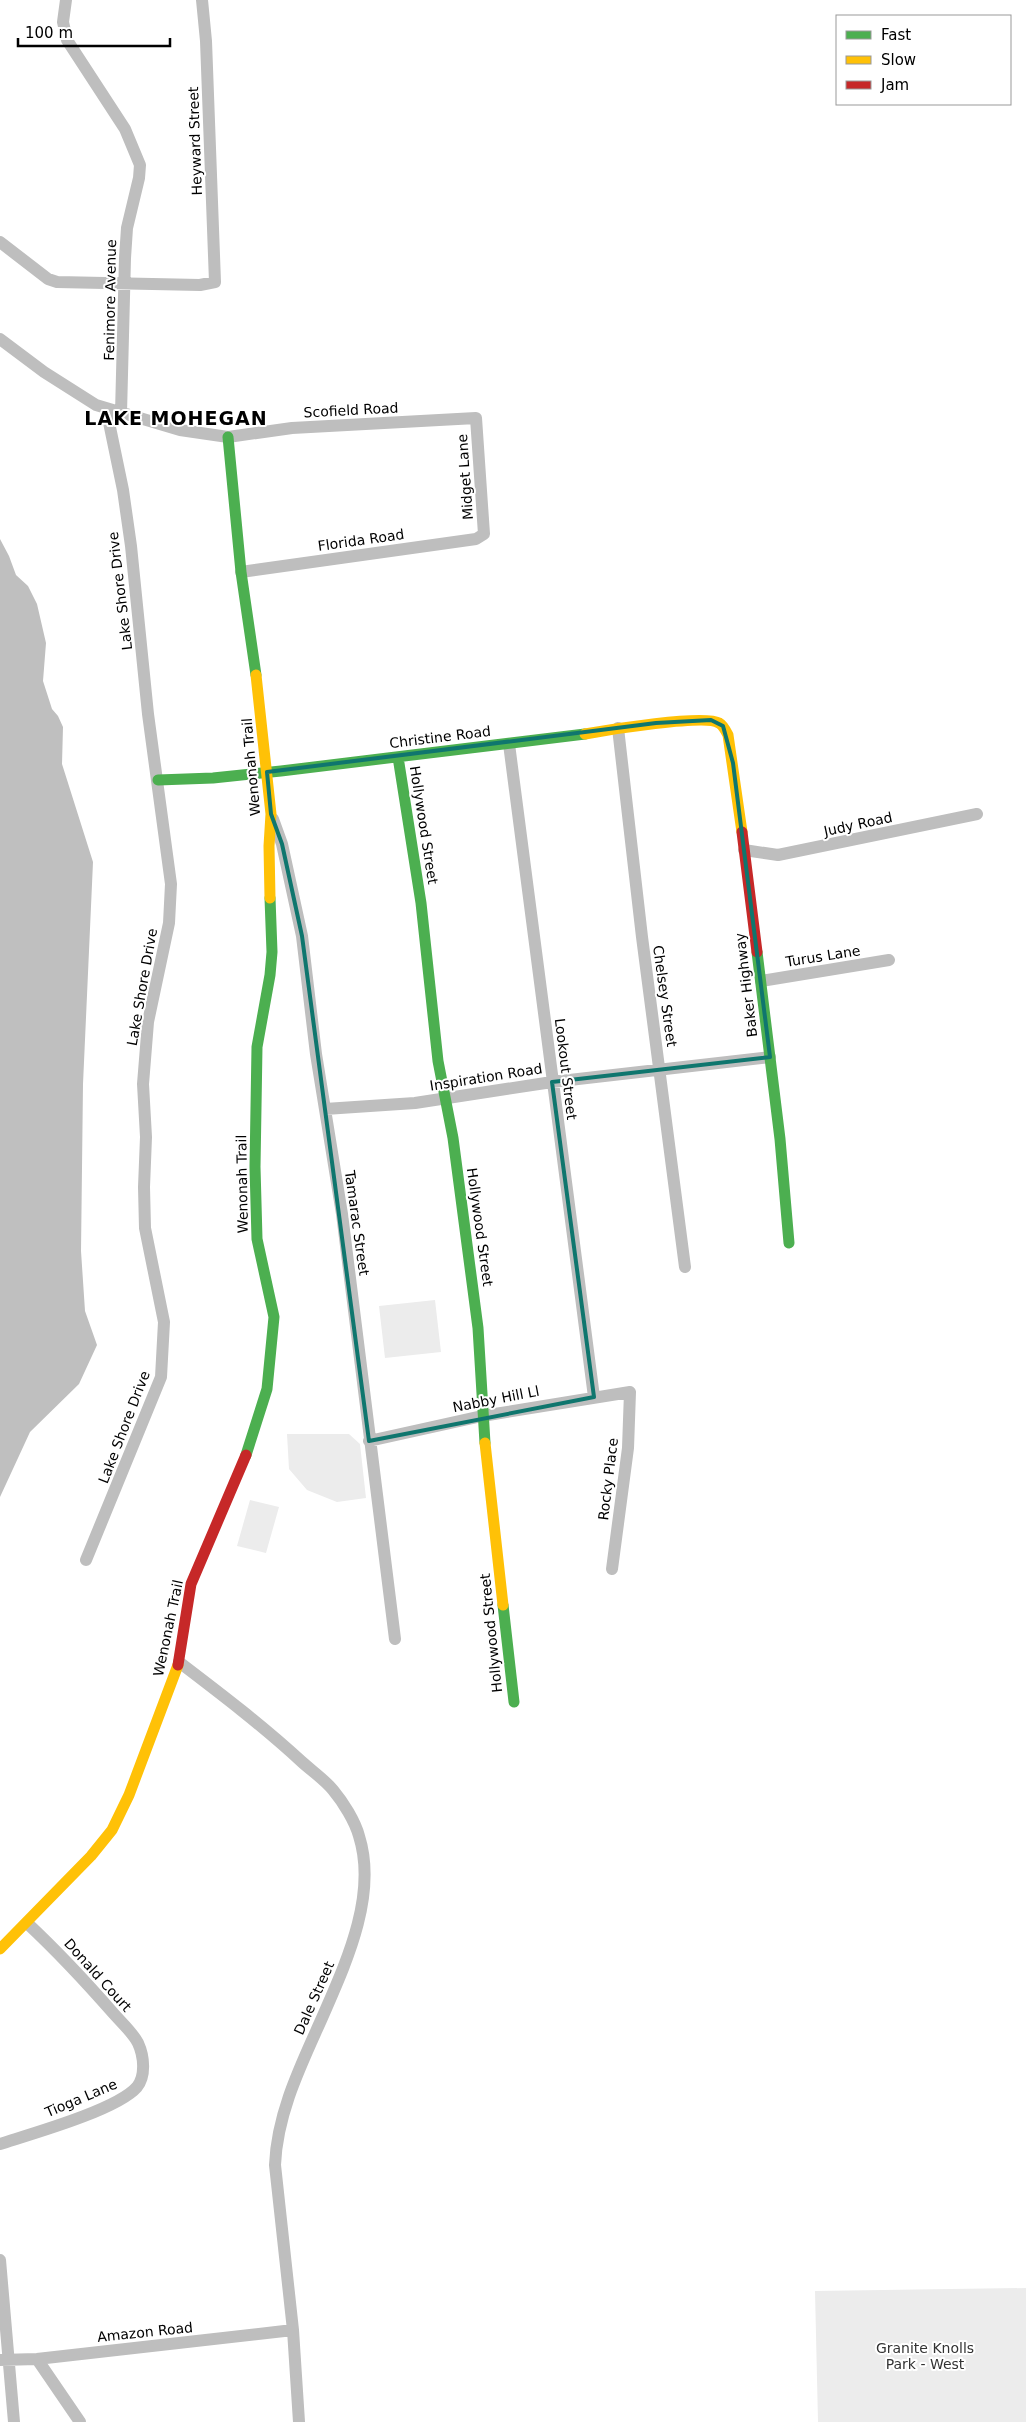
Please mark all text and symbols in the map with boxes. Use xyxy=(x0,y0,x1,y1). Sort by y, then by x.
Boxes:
scale bar xyxy=(18,15,170,47)
legend xyxy=(836,15,1011,105)
text: 100 m xyxy=(25,24,73,42)
text: Fast xyxy=(881,26,911,44)
text: Slow xyxy=(881,51,916,69)
text: Jam xyxy=(880,76,909,94)
street label: Heyward Street xyxy=(185,86,205,196)
street label: Fenimore Avenue xyxy=(101,239,119,361)
street label: Scofield Road xyxy=(303,400,399,420)
district label: LAKE MOHEGAN xyxy=(84,407,268,429)
street label: Midget Lane xyxy=(454,433,476,521)
street label: Florida Road xyxy=(317,526,405,554)
street label: Lake Shore Drive xyxy=(105,531,135,651)
street label: Wenonah Trail xyxy=(239,717,263,817)
street label: Christine Road xyxy=(388,723,492,751)
street label: Hollywood Street xyxy=(407,765,441,886)
street label: Judy Road xyxy=(821,809,894,839)
street label: Lake Shore Drive xyxy=(124,927,160,1047)
street label: Baker Highway xyxy=(732,932,760,1038)
street label: Turus Lane xyxy=(783,942,862,970)
street label: Chelsey Street xyxy=(650,944,680,1048)
street label: Lookout Street xyxy=(552,1017,580,1121)
street label: Inspiration Road xyxy=(429,1060,543,1094)
street label: Wenonah Trail xyxy=(233,1135,251,1233)
street label: Hollywood Street xyxy=(464,1167,496,1288)
street label: Tamarac Street xyxy=(342,1168,372,1277)
street label: Lake Shore Drive xyxy=(95,1368,153,1486)
street label: Nabby Hill Ll xyxy=(451,1383,541,1415)
street label: Rocky Place xyxy=(595,1437,621,1521)
street label: Hollywood Street xyxy=(477,1572,505,1693)
street label: Wenonah Trail xyxy=(150,1578,186,1678)
street label: Donald Court xyxy=(61,1935,135,2015)
street label: Dale Street xyxy=(291,1958,338,2037)
street label: Tioga Lane xyxy=(42,2076,119,2121)
street label: Amazon Road xyxy=(96,2319,194,2345)
park label: Granite Knolls Park - West xyxy=(876,2340,974,2372)

